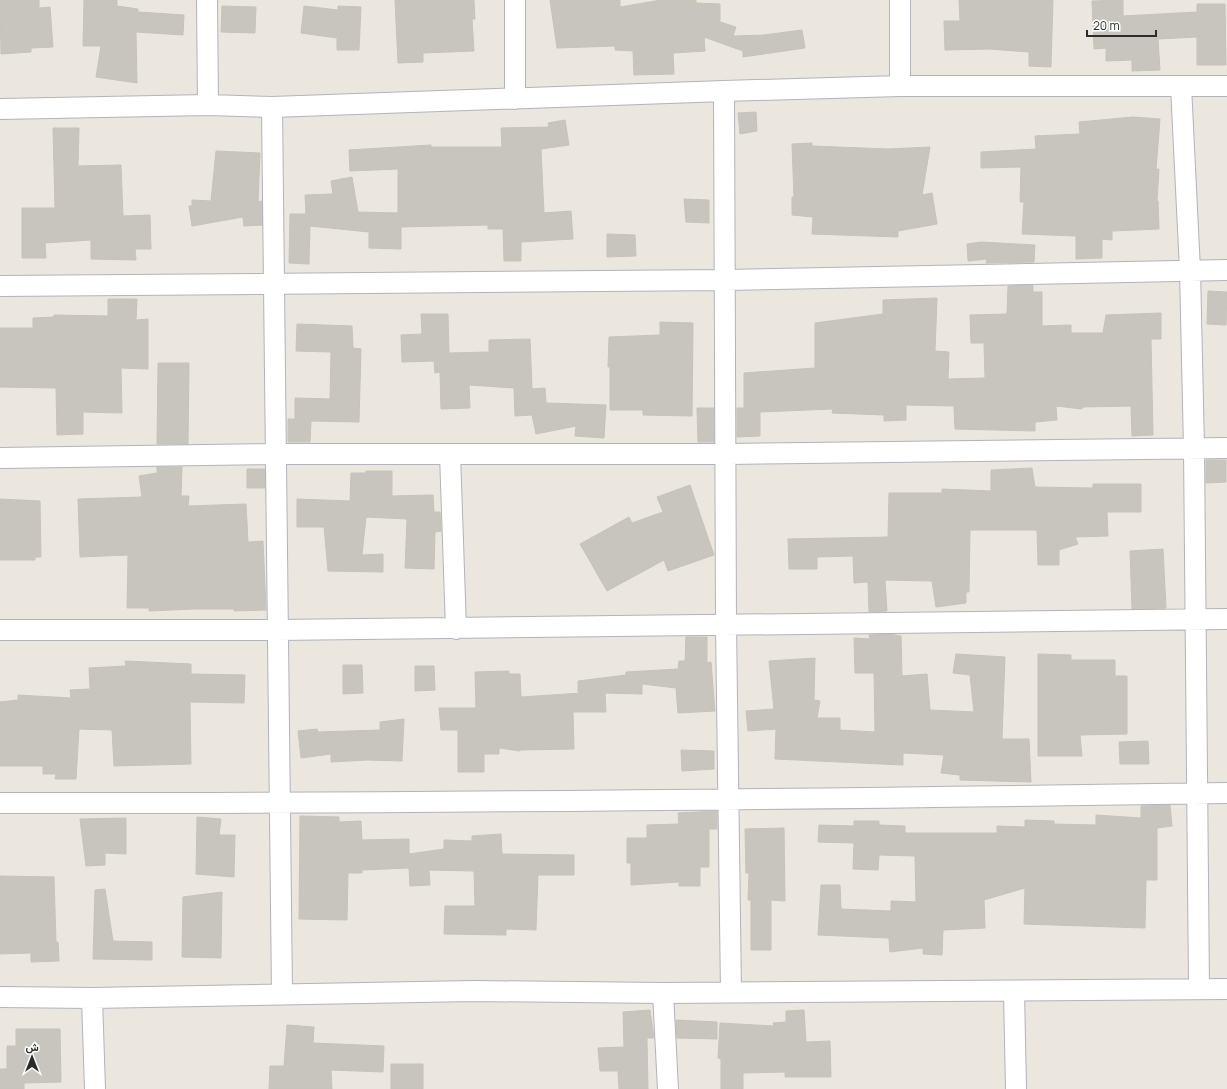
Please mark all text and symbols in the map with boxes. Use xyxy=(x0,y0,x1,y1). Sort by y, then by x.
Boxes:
scale bar xyxy=(1087,12,1156,38)
text: 20 m xyxy=(1093,17,1120,34)
north arrow xyxy=(12,1037,52,1077)
text: ش xyxy=(25,1039,39,1054)

